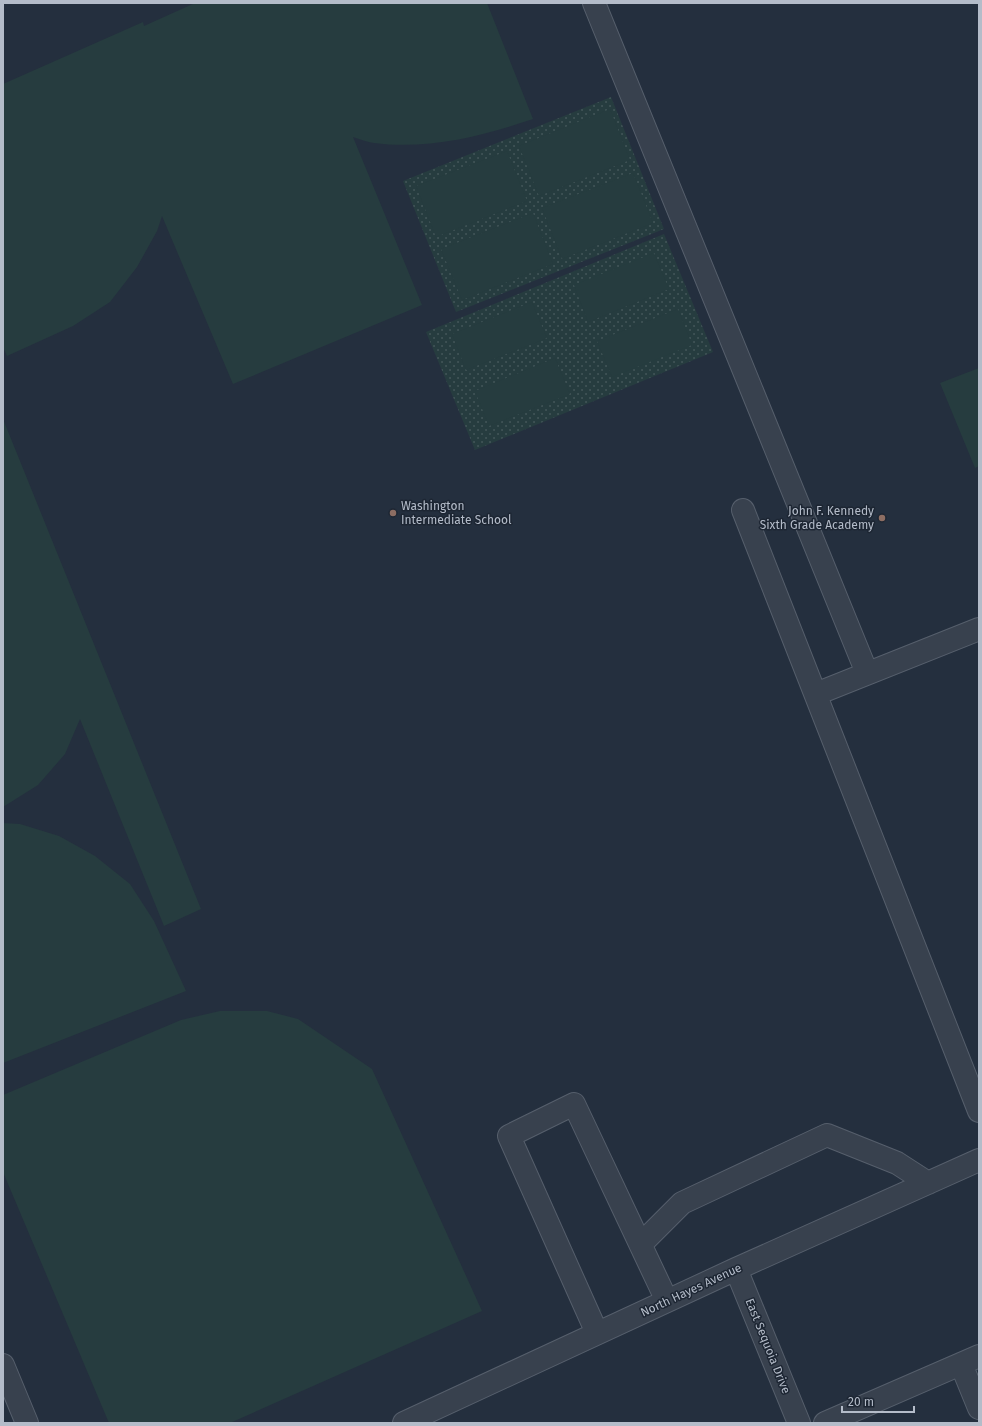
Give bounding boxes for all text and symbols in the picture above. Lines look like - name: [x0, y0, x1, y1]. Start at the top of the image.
- place label: Washington Intermediate School: [401, 499, 512, 527]
- place label: John F. Kennedy Sixth Grade Academy: [760, 504, 874, 532]
- marker: Washington Intermediate School: [388, 508, 398, 518]
- marker: John F. Kennedy Sixth Grade Academy: [877, 513, 887, 523]
- street label: North Hayes Avenue: [638, 1260, 744, 1320]
- street label: East Sequoia Drive: [743, 1296, 793, 1396]
- scale bar: [842, 1388, 914, 1414]
- text: 20 m: [848, 1395, 874, 1409]

